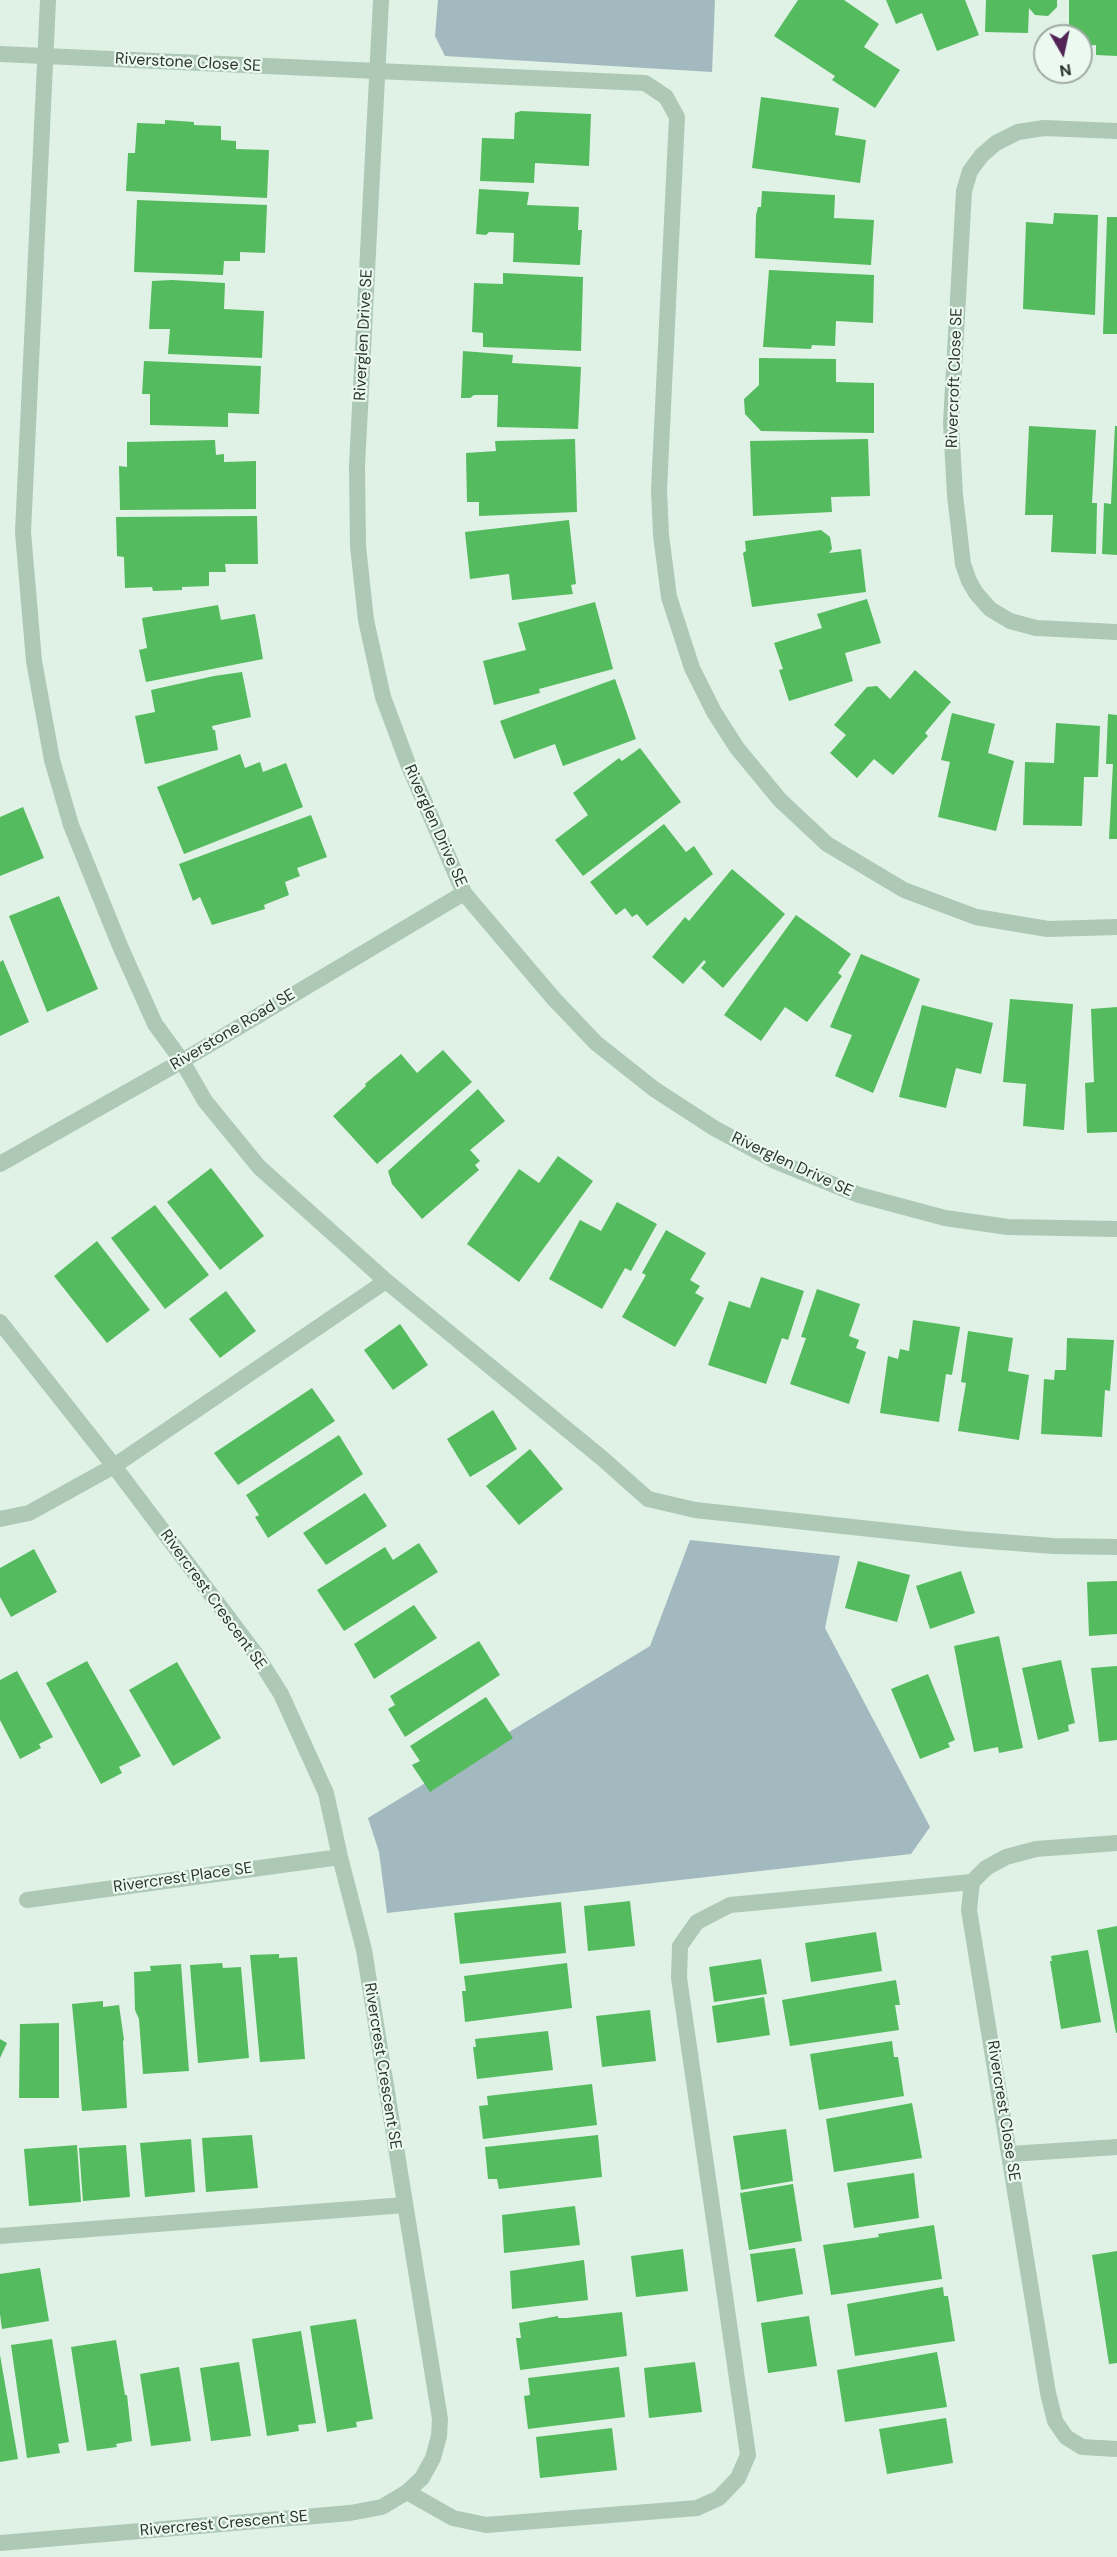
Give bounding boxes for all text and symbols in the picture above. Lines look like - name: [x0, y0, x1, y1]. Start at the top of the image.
- north arrow: [1033, 24, 1093, 84]
- street label: Riverstone Close SE: [114, 50, 262, 76]
- text: N: [1058, 59, 1073, 82]
- street label: Riverglen Drive SE: [351, 269, 377, 401]
- street label: Rivercroft Close SE: [943, 307, 967, 449]
- street label: Riverglen Drive SE: [399, 762, 471, 890]
- street label: Riverstone Road SE: [167, 985, 299, 1075]
- street label: Riverglen Drive SE: [728, 1128, 856, 1202]
- street label: Rivercrest Crescent SE: [156, 1526, 270, 1674]
- street label: Rivercrest Place SE: [112, 1859, 254, 1897]
- street label: Rivercrest Crescent SE: [359, 1981, 405, 2151]
- street label: Rivercrest Close SE: [982, 2039, 1024, 2183]
- street label: Rivercrest Crescent SE: [139, 2507, 309, 2541]

